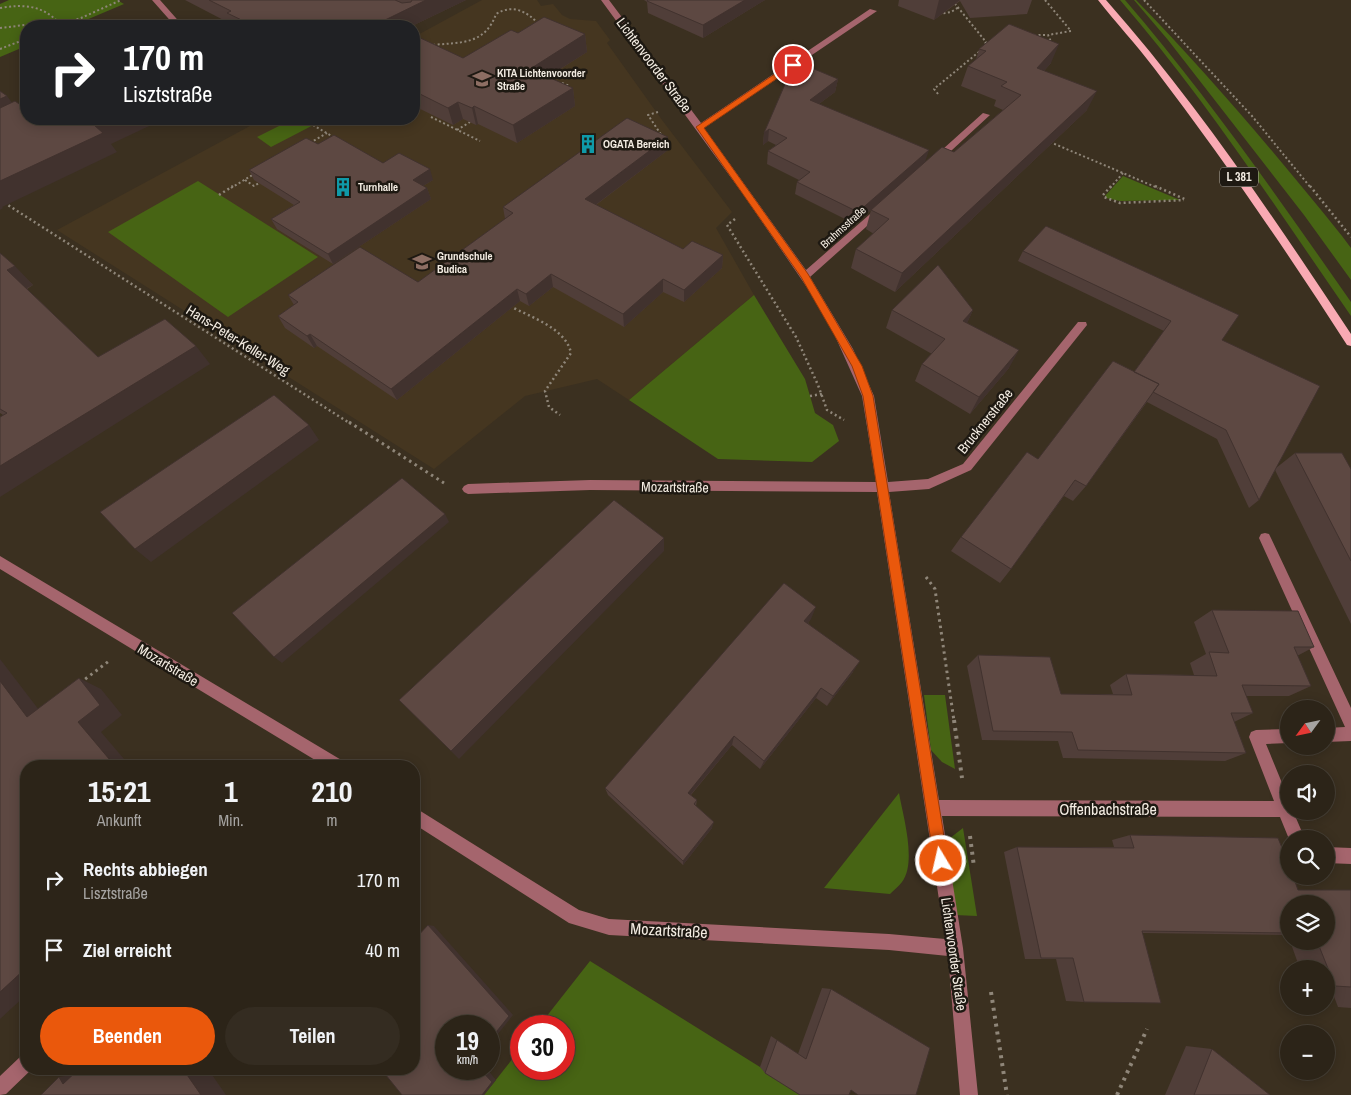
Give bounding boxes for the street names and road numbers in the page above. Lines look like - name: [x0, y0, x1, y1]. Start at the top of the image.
- street label: Lichtenvoorder Straße: [612, 14, 696, 116]
- road number: L 381: [1220, 168, 1258, 186]
- street label: Brahmsstraße: [817, 203, 869, 251]
- street label: Hans-Peter-Keller-Weg: [183, 301, 294, 379]
- street label: Brucknerstraße: [953, 385, 1017, 457]
- street label: Mozartstraße: [641, 477, 709, 497]
- street label: Mozartstraße: [134, 640, 202, 690]
- street label: Offenbachstraße: [1059, 798, 1157, 820]
- street label: Lichtenvoorder Straße: [937, 896, 971, 1012]
- street label: Mozartstraße: [630, 917, 708, 943]

